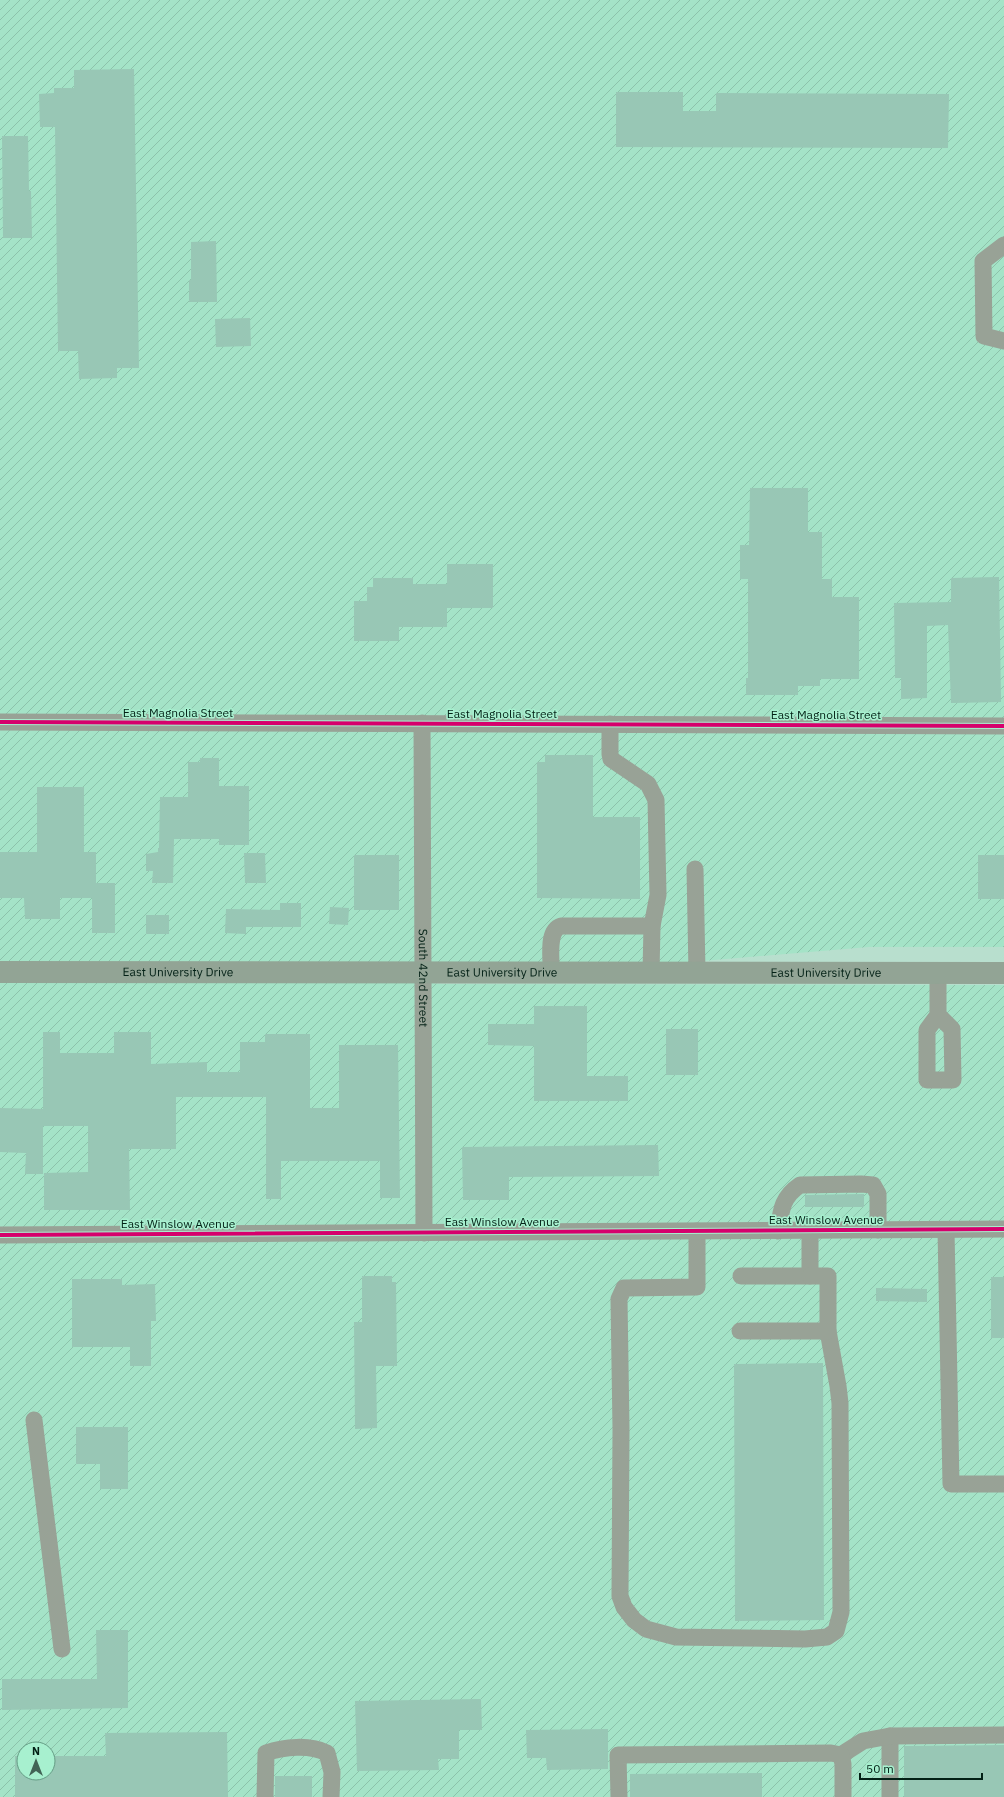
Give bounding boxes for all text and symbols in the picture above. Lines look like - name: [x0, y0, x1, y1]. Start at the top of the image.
- street label: East Magnolia Street: [123, 705, 233, 720]
- street label: East Magnolia Street: [447, 706, 557, 721]
- street label: East Magnolia Street: [771, 707, 881, 722]
- street label: South 42nd Street: [416, 929, 431, 1027]
- street label: East University Drive: [123, 964, 234, 979]
- street label: East University Drive: [447, 964, 558, 980]
- street label: East University Drive: [771, 965, 882, 980]
- street label: East Winslow Avenue: [769, 1212, 884, 1227]
- street label: East Winslow Avenue: [445, 1214, 560, 1229]
- street label: East Winslow Avenue: [121, 1216, 236, 1231]
- north arrow: [16, 1741, 56, 1781]
- text: N: [32, 1744, 40, 1758]
- scale bar: [860, 1755, 982, 1781]
- text: 50 m: [866, 1761, 894, 1776]

